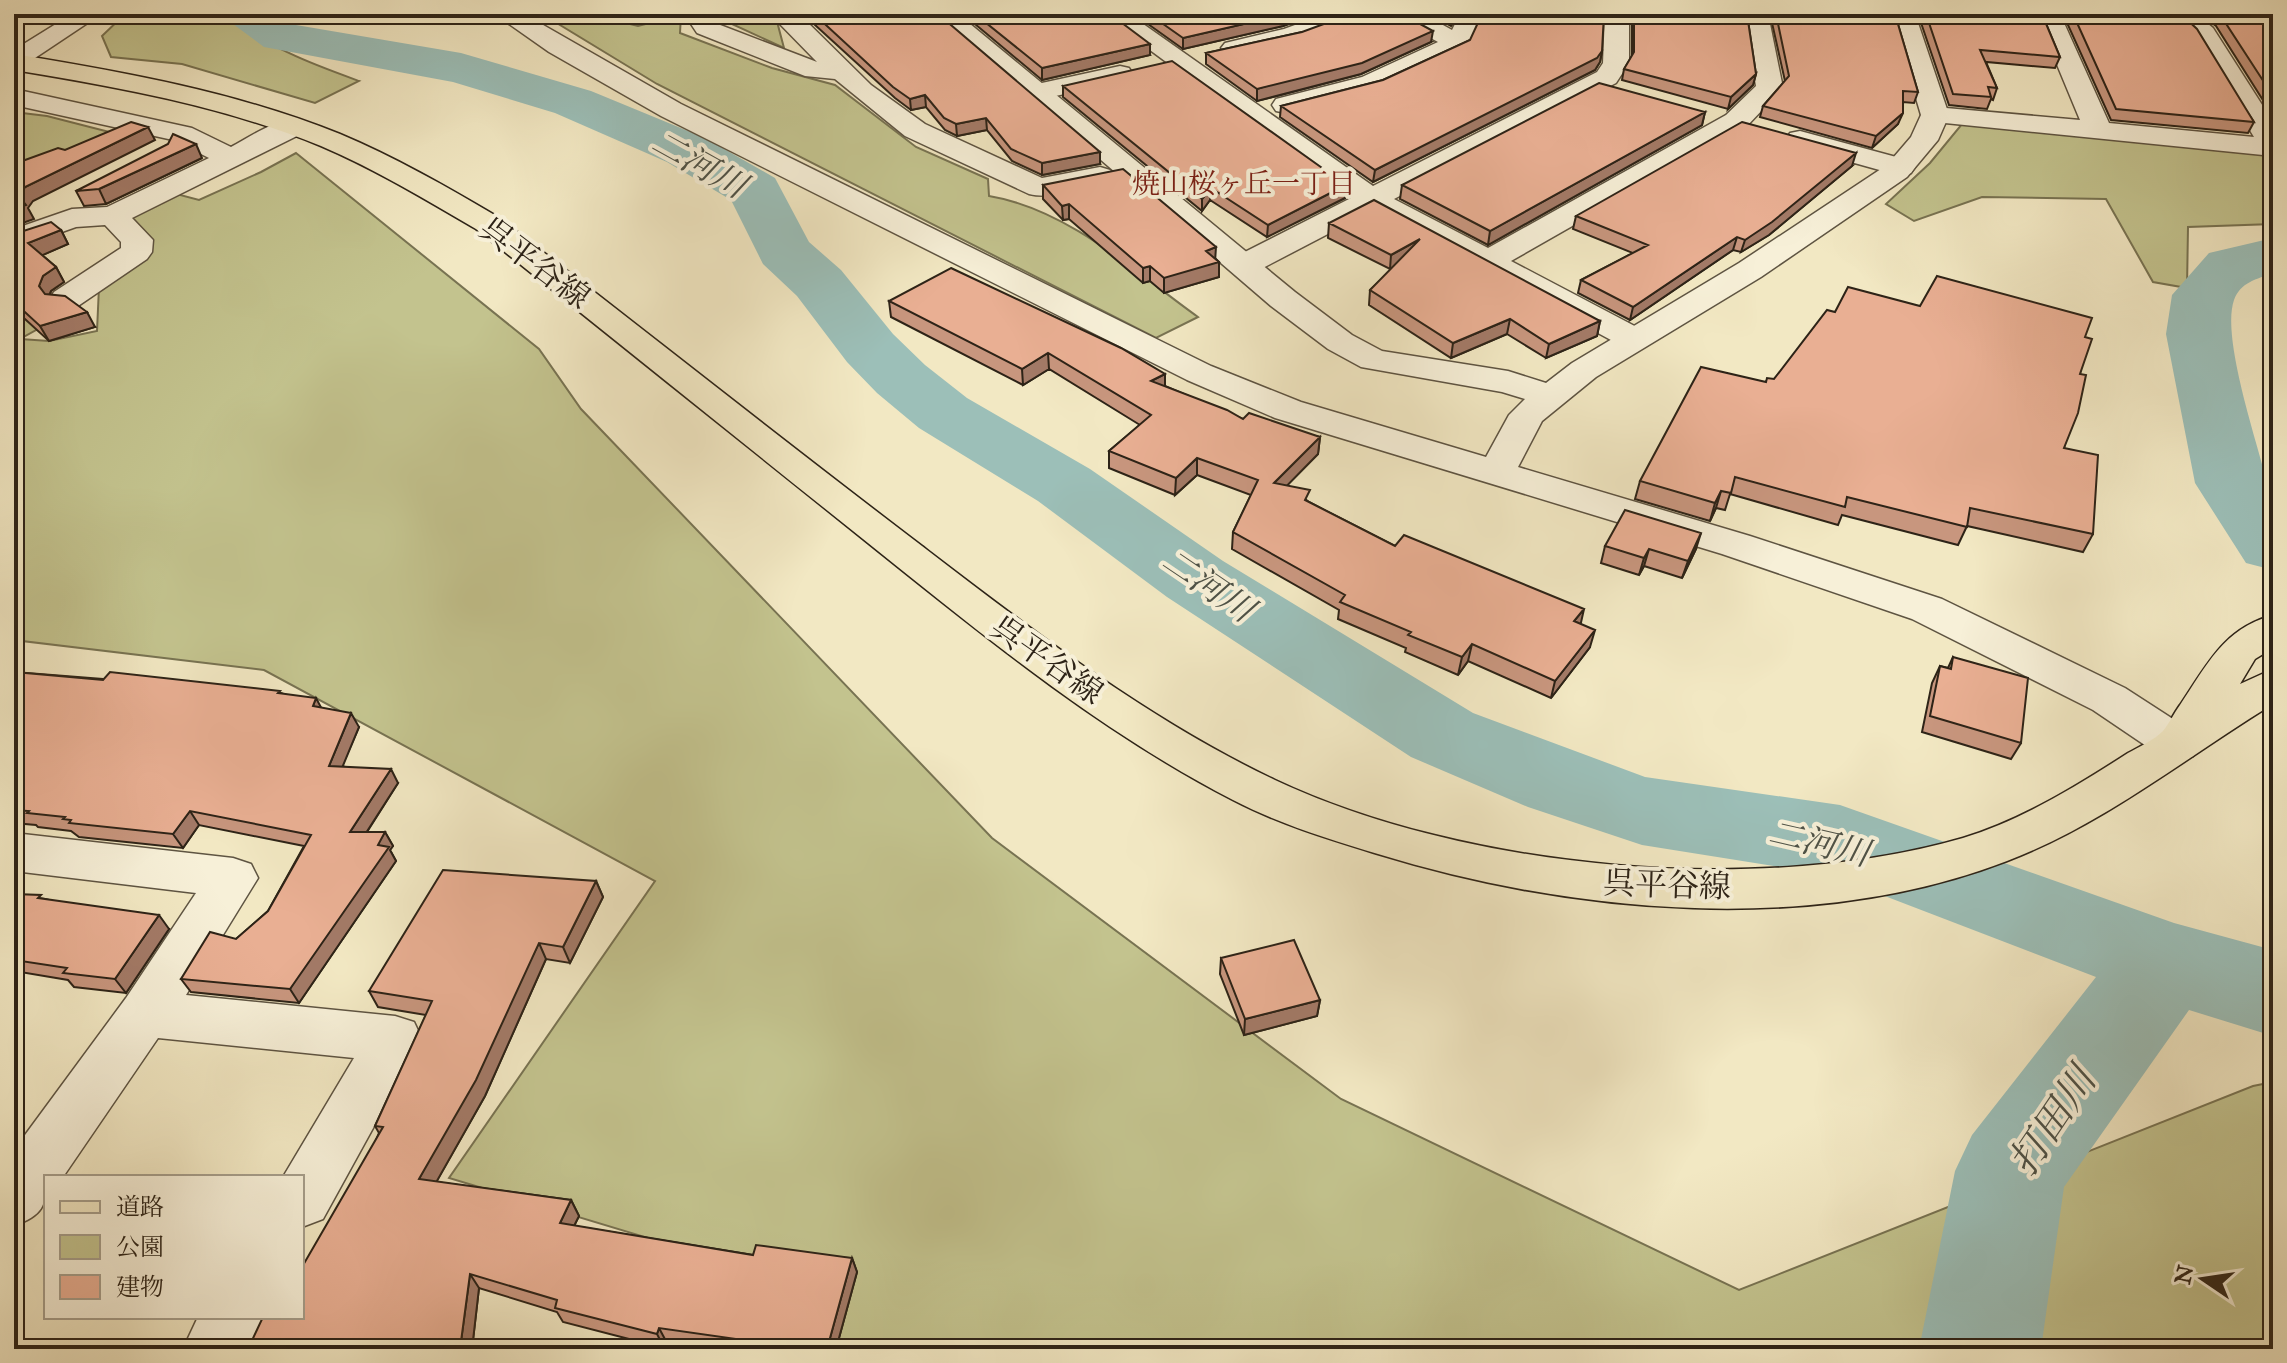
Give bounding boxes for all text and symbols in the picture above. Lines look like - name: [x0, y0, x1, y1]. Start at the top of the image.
- water label: 二河川: [644, 121, 757, 209]
- district label: 焼山桜ヶ丘一丁目: [1132, 166, 1356, 201]
- street label: 呉平谷線: [472, 209, 598, 317]
- water label: 二河川: [1154, 539, 1265, 633]
- street label: 呉平谷線: [983, 607, 1111, 713]
- water label: 二河川: [1765, 812, 1877, 875]
- street label: 呉平谷線: [1602, 863, 1732, 907]
- water label: 打田川: [1998, 1054, 2108, 1184]
- legend: [44, 1175, 304, 1319]
- text: 道路: [116, 1192, 164, 1222]
- text: 公園: [116, 1232, 164, 1262]
- north arrow: [2163, 1239, 2243, 1319]
- text: N: [2169, 1262, 2199, 1287]
- text: 建物: [116, 1272, 164, 1302]

